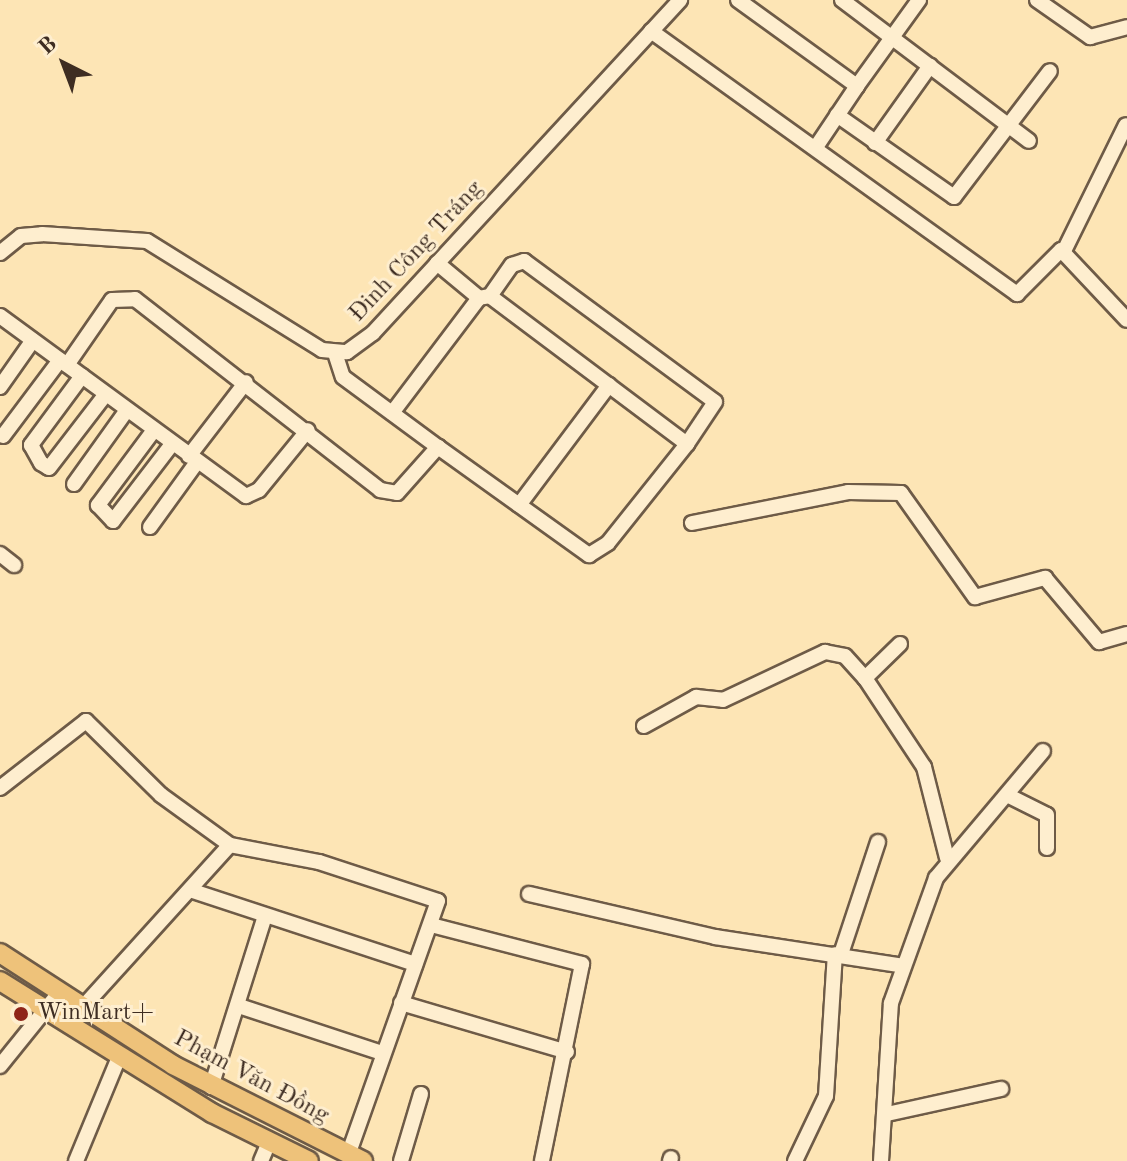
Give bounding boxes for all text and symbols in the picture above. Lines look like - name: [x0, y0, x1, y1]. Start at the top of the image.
- north arrow: [24, 24, 104, 104]
- text: B: [35, 33, 61, 60]
- street label: Đinh Công Tráng: [344, 175, 490, 329]
- place label: WinMart+: [37, 1000, 154, 1028]
- marker: WinMart+: [12, 1005, 30, 1023]
- street label: Phạm Văn Đồng: [168, 1025, 334, 1131]

